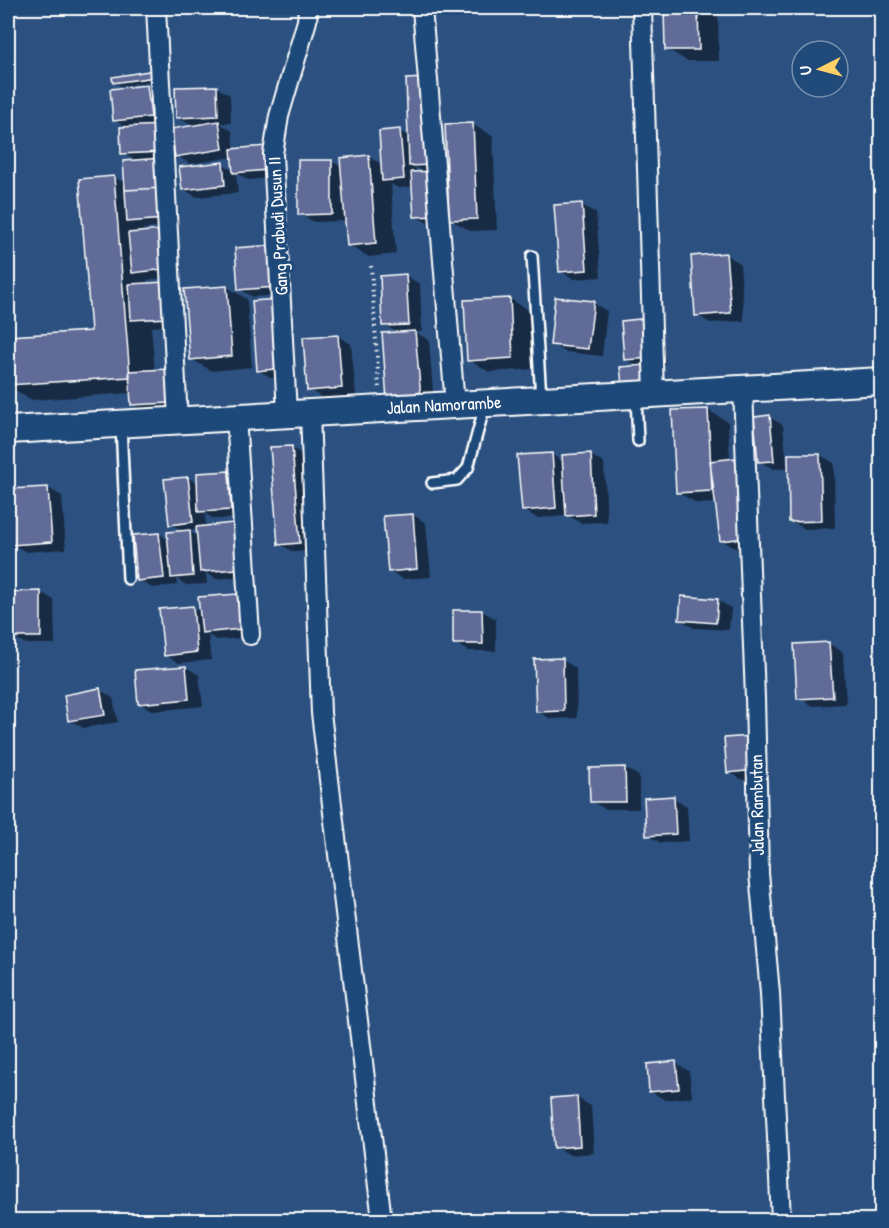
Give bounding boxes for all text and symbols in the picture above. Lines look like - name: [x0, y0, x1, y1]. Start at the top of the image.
- north arrow: [790, 39, 850, 99]
- text: U: [794, 65, 816, 76]
- street label: Gang Prabudi Dusun II: [261, 156, 294, 296]
- street label: Jalan Namorambe: [386, 389, 502, 420]
- street label: Jalan Rambutan: [743, 754, 770, 856]

